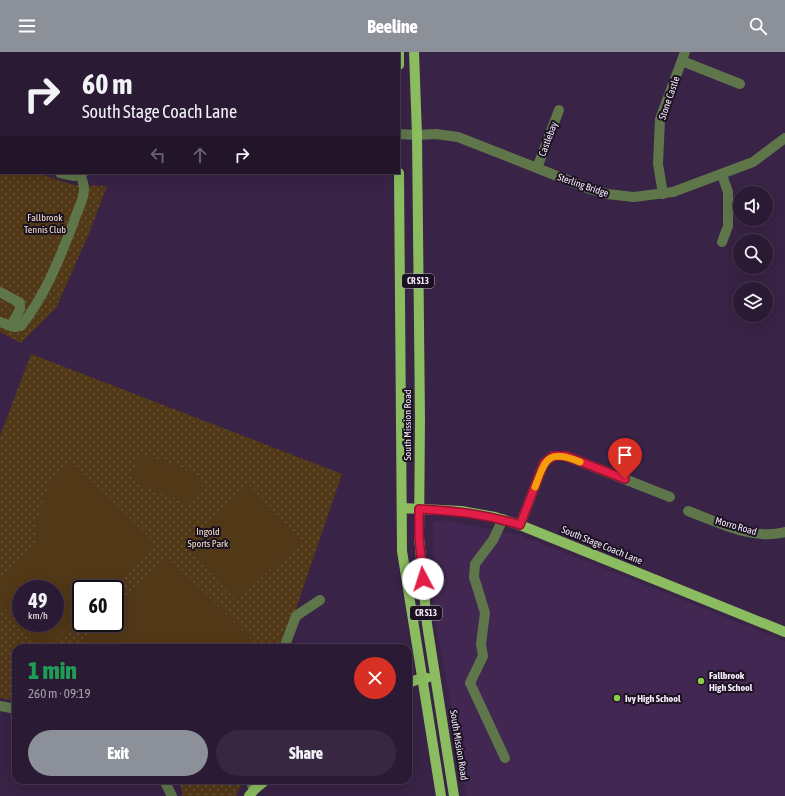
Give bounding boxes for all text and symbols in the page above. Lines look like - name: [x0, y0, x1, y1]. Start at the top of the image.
- icon: menu: [16, 15, 38, 37]
- icon: search: [747, 15, 769, 37]
- text: Beeline: [367, 16, 418, 37]
- icon: right: [16, 68, 68, 120]
- text: 60 m: [82, 68, 132, 100]
- street label: Stone Castle: [656, 74, 682, 121]
- text: South Stage Coach Lane: [82, 101, 237, 122]
- street label: Castlebay: [536, 120, 560, 158]
- icon: left: [147, 144, 169, 166]
- icon: ahead: [189, 144, 211, 166]
- icon: right: [231, 144, 253, 166]
- street label: Sterling Bridge: [556, 171, 610, 199]
- map controls: [733, 186, 773, 322]
- button: sound: [733, 186, 773, 226]
- park label: Fallbrook Tennis Club: [24, 212, 66, 235]
- button: search: [733, 234, 773, 274]
- road number: CR S13: [402, 274, 434, 288]
- button: layers: [733, 282, 773, 322]
- street label: South Mission Road: [402, 389, 413, 461]
- pin: [608, 438, 642, 479]
- icon: arrive: [614, 444, 636, 466]
- street label: Morro Road: [714, 515, 758, 537]
- street label: South Stage Coach Lane: [560, 524, 644, 566]
- park label: Ingold Sports Park: [188, 526, 229, 549]
- position arrow: [402, 558, 444, 600]
- speed limit sign: 60: [72, 580, 124, 632]
- text: 49: [29, 589, 47, 612]
- road number: CR S13: [410, 606, 442, 620]
- text: km/h: [28, 610, 48, 621]
- text: 1 min: [28, 657, 77, 684]
- button: close: [354, 657, 396, 699]
- place label: Fallbrook High School: [709, 670, 753, 693]
- marker: Fallbrook High School: [696, 676, 706, 686]
- text: 260 m · 09:19: [28, 686, 91, 701]
- marker: Ivy High School: [612, 693, 622, 703]
- place label: Ivy High School: [625, 693, 681, 704]
- street label: South Mission Road: [448, 709, 470, 781]
- button: Exit: [28, 730, 208, 776]
- button: Share: [216, 730, 396, 776]

